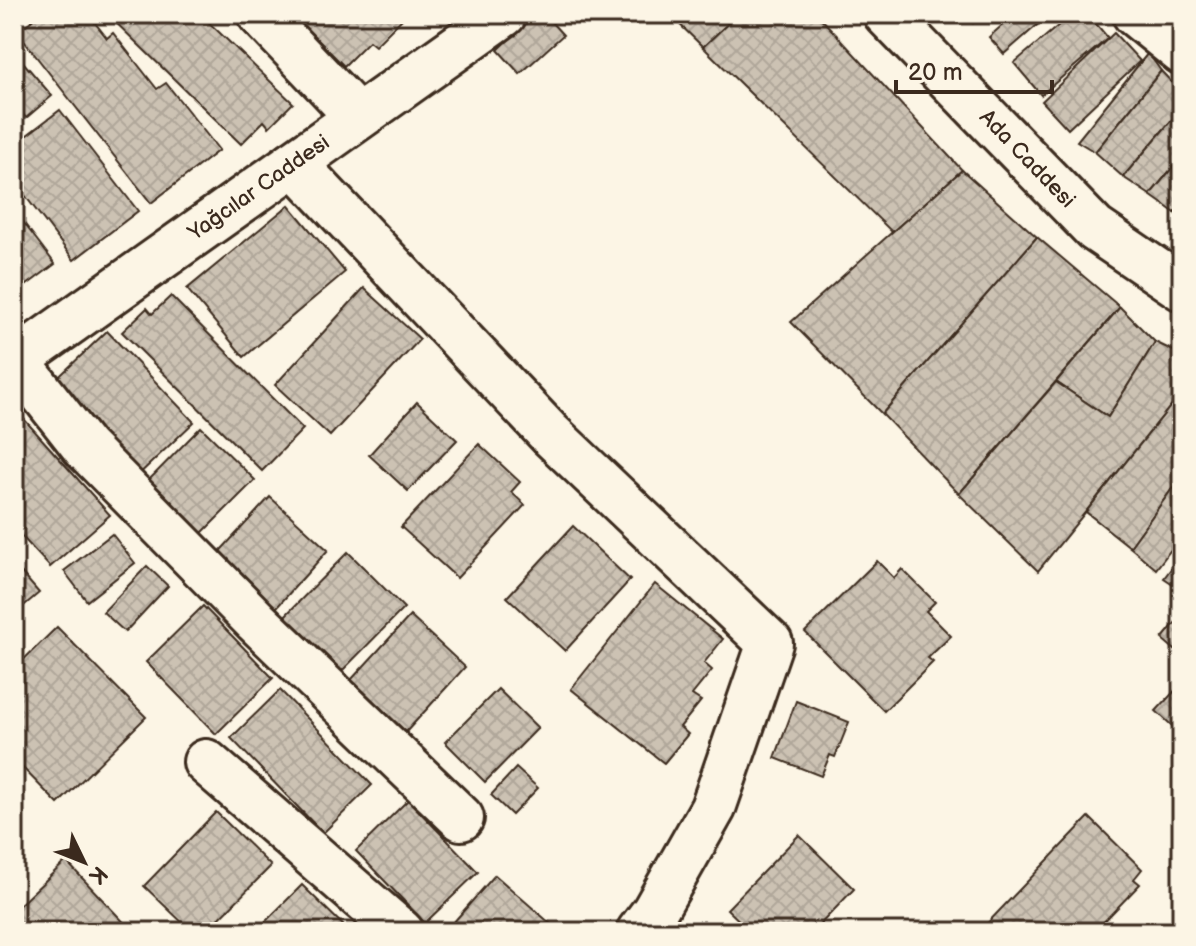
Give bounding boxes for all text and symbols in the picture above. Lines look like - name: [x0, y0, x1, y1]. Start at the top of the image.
- scale bar: [896, 44, 1052, 94]
- text: 20 m: [908, 58, 963, 87]
- street label: Ada Caddesi: [973, 104, 1081, 214]
- street label: Yağcılar Caddesi: [182, 129, 335, 247]
- north arrow: [44, 822, 124, 902]
- text: K: [83, 860, 113, 889]

